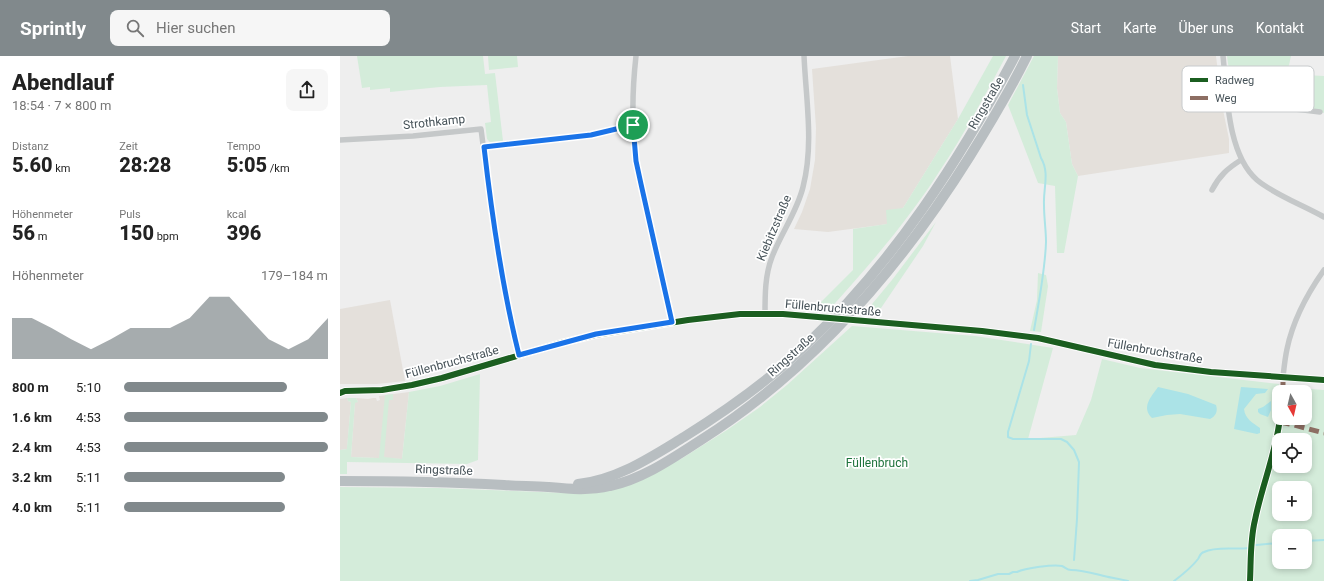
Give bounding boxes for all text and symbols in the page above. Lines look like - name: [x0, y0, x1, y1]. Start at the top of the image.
- search box: [110, 10, 390, 46]
- text: Sprintly: [20, 17, 86, 40]
- icon: search: [124, 17, 146, 39]
- text: Hier suchen: [156, 19, 236, 37]
- text: Start: [1071, 20, 1101, 36]
- text: Karte: [1123, 20, 1157, 36]
- text: Über uns: [1179, 20, 1234, 36]
- text: Kontakt: [1256, 20, 1304, 36]
- legend: [1182, 66, 1314, 112]
- button: share: [286, 69, 328, 111]
- text: Abendlauf: [12, 70, 114, 95]
- text: Radweg: [1215, 74, 1254, 87]
- street label: Ringstraße: [966, 75, 1006, 131]
- text: Weg: [1215, 92, 1237, 105]
- text: 18:54 · 7 × 800 m: [12, 98, 111, 113]
- pin: [616, 108, 650, 142]
- street label: Strothkamp: [402, 112, 466, 132]
- icon: arrive: [622, 114, 644, 136]
- text: Distanz: [12, 140, 49, 153]
- text: Zeit: [119, 140, 138, 153]
- text: Tempo: [227, 140, 261, 153]
- text: 5.60: [12, 153, 53, 177]
- text: 28:28: [119, 153, 171, 177]
- text: 5:05: [227, 153, 267, 177]
- text: km: [53, 162, 70, 175]
- text: /km: [267, 162, 290, 175]
- street label: Kiebitzstraße: [754, 193, 794, 263]
- text: Höhenmeter: [12, 208, 73, 221]
- text: Puls: [119, 208, 141, 221]
- text: kcal: [227, 208, 247, 221]
- text: 56: [12, 221, 35, 245]
- text: 150: [119, 221, 154, 245]
- text: 396: [227, 221, 261, 245]
- text: m: [35, 230, 47, 243]
- text: bpm: [154, 230, 179, 243]
- text: Höhenmeter: [12, 268, 84, 283]
- text: 179–184 m: [261, 268, 328, 283]
- street label: Füllenbruchstraße: [784, 297, 882, 319]
- street label: Ringstraße: [765, 331, 817, 379]
- street label: Füllenbruchstraße: [1106, 336, 1204, 366]
- street label: Füllenbruchstraße: [404, 343, 500, 381]
- text: 800 m: [12, 380, 49, 395]
- text: 5:10: [76, 380, 101, 395]
- north arrow: [1272, 385, 1312, 425]
- map controls: [1272, 385, 1312, 569]
- text: 1.6 km: [12, 410, 52, 425]
- text: 4:53: [76, 410, 101, 425]
- button: locate: [1272, 433, 1312, 473]
- text: 2.4 km: [12, 440, 52, 455]
- text: 4:53: [76, 440, 101, 455]
- park label: Füllenbruch: [846, 456, 908, 470]
- street label: Ringstraße: [415, 462, 473, 478]
- text: 3.2 km: [12, 470, 52, 485]
- text: 5:11: [76, 470, 101, 485]
- button: +: [1272, 481, 1312, 521]
- text: 4.0 km: [12, 500, 52, 515]
- text: 5:11: [76, 500, 101, 515]
- button: −: [1272, 529, 1312, 569]

